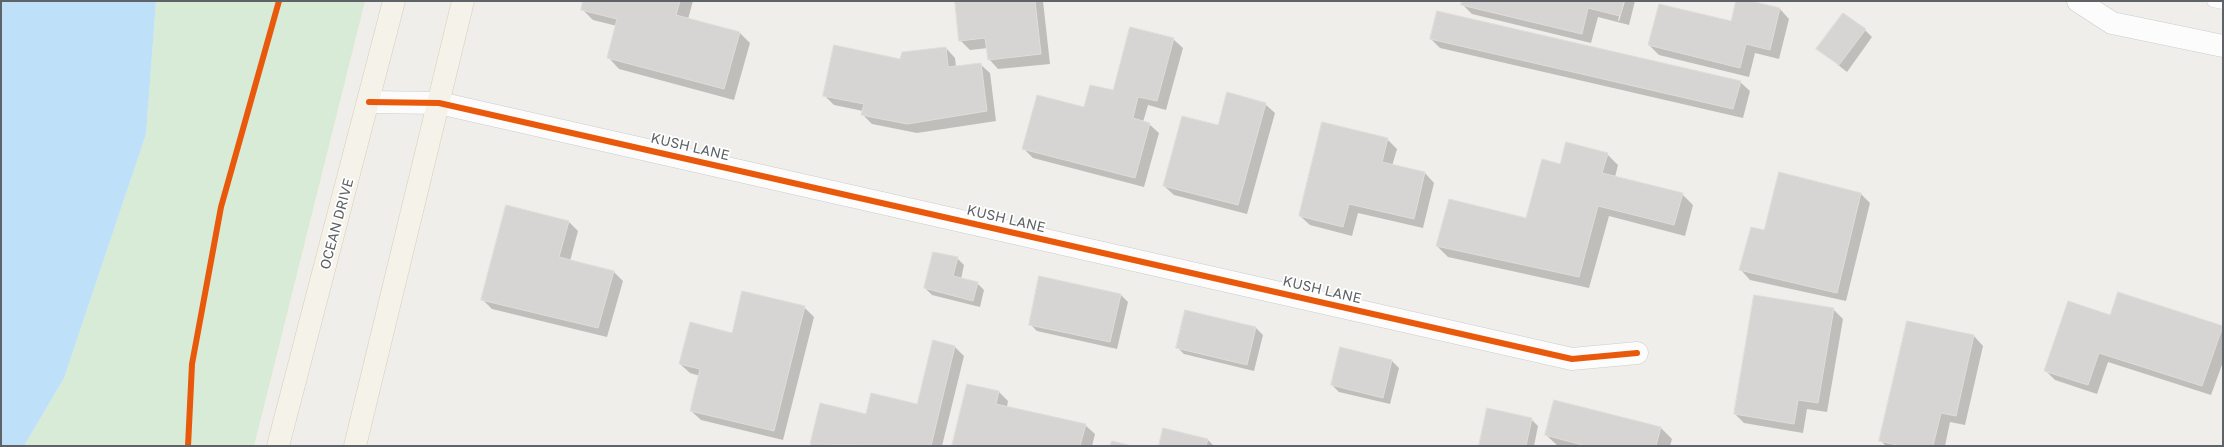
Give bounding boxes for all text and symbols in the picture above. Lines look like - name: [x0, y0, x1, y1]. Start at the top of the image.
- street label: KUSH LANE: [649, 130, 731, 164]
- street label: OCEAN DRIVE: [317, 177, 357, 271]
- street label: KUSH LANE: [965, 202, 1047, 236]
- street label: KUSH LANE: [1281, 273, 1363, 307]

